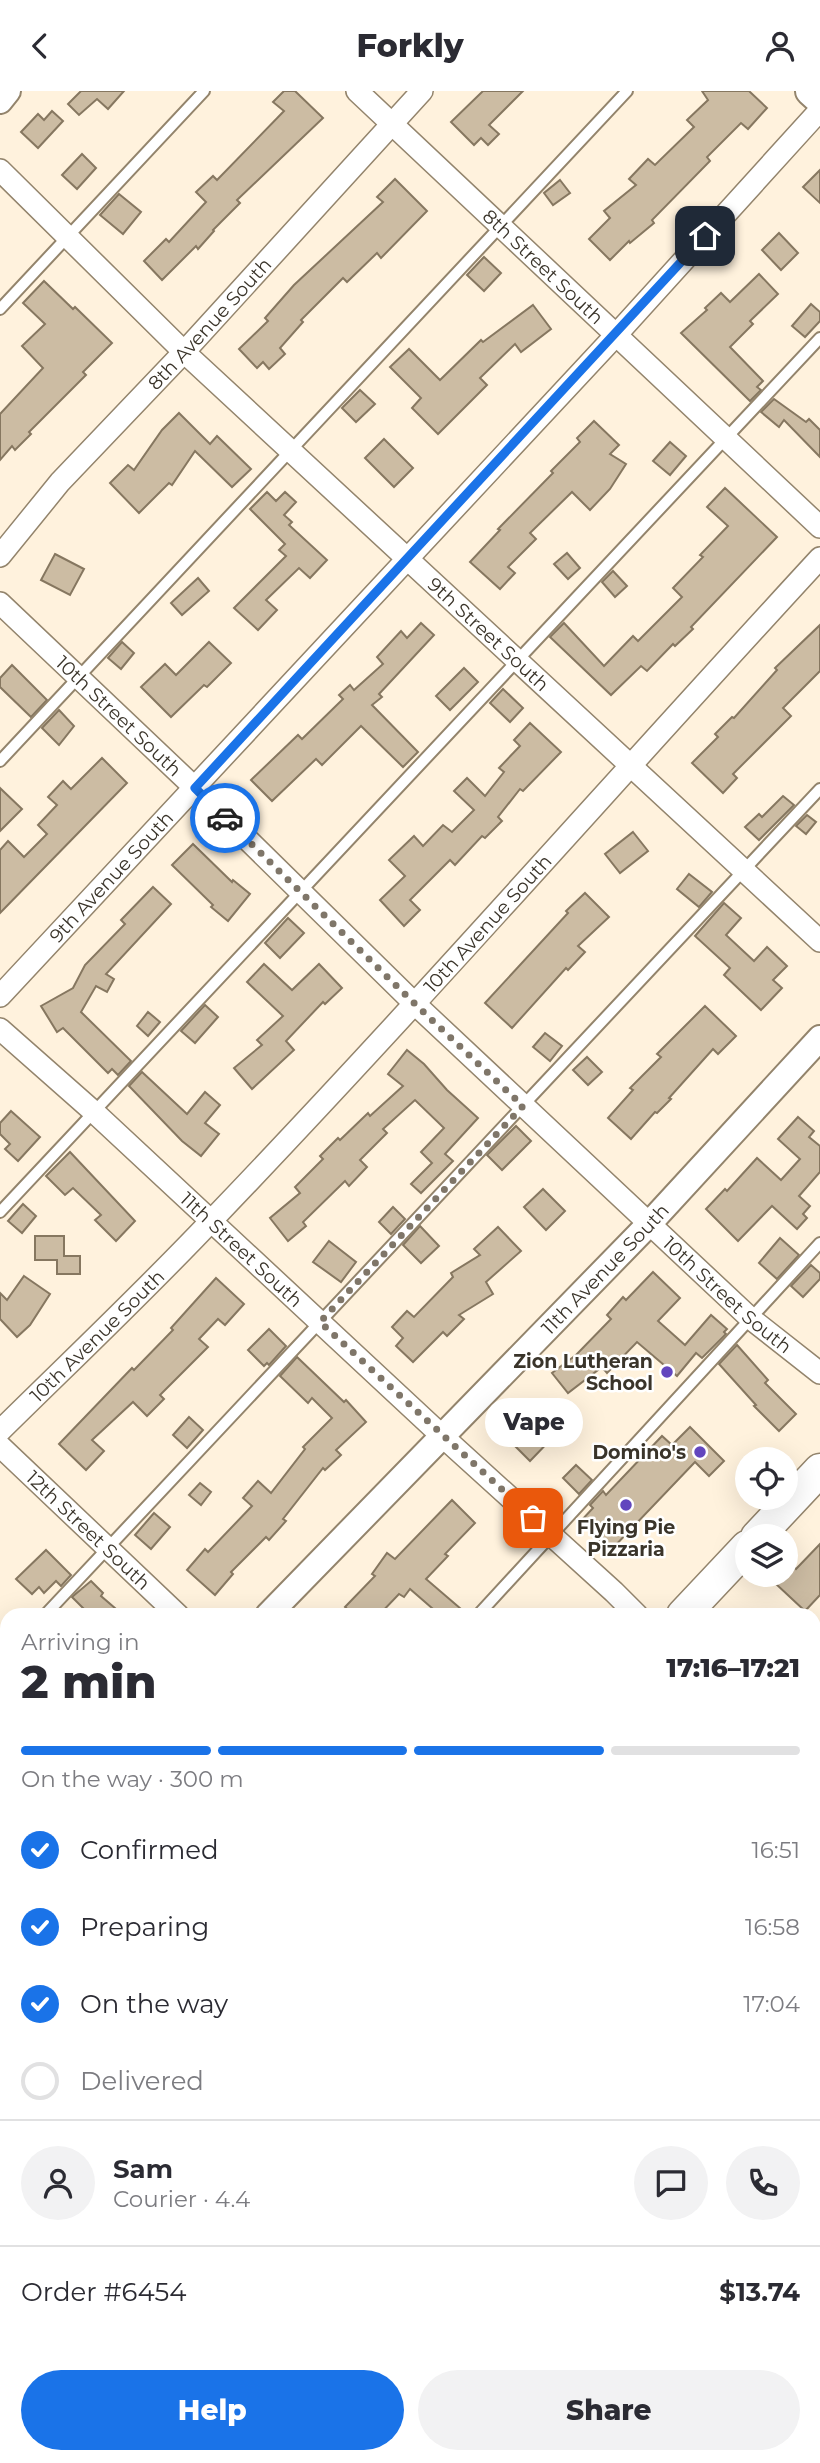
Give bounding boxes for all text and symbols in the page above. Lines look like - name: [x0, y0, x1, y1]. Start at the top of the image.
- text: Forkly: [356, 26, 464, 65]
- icon: back: [21, 27, 59, 65]
- icon: person: [761, 27, 799, 65]
- street label: 8th Street South: [478, 204, 608, 329]
- pin: [675, 206, 735, 266]
- icon: home: [686, 217, 724, 255]
- street label: 8th Avenue South: [143, 253, 276, 394]
- street label: 9th Street South: [423, 572, 554, 696]
- street label: 10th Street South: [51, 651, 187, 781]
- courier: [190, 783, 260, 853]
- icon: car: [206, 799, 244, 837]
- street label: 9th Avenue South: [44, 806, 178, 947]
- street label: 10th Avenue South: [419, 849, 556, 997]
- street label: 11th Street South: [176, 1187, 307, 1312]
- street label: 11th Avenue South: [536, 1199, 673, 1339]
- street label: 10th Street South: [659, 1231, 796, 1358]
- street label: 10th Avenue South: [25, 1265, 169, 1407]
- place label: Zion Lutheran School: [513, 1350, 653, 1395]
- marker: Zion Lutheran School: [659, 1364, 675, 1380]
- callout: Vape: [484, 1399, 582, 1448]
- text: Vape: [503, 1408, 565, 1436]
- place label: Domino's: [592, 1441, 686, 1464]
- marker: Domino's: [692, 1444, 708, 1460]
- map controls: [735, 1447, 798, 1587]
- button: locate: [735, 1447, 798, 1510]
- street label: 12th Street South: [22, 1466, 155, 1594]
- pin: [503, 1488, 563, 1548]
- marker: Flying Pie Pizzaria: [618, 1497, 634, 1513]
- icon: bag: [514, 1499, 552, 1537]
- place label: Flying Pie Pizzaria: [577, 1516, 675, 1561]
- button: layers: [735, 1524, 798, 1587]
- text: Arriving in: [21, 1628, 140, 1656]
- text: 17:16–17:21: [666, 1652, 800, 1684]
- text: 2 min: [21, 1653, 156, 1710]
- text: On the way · 300 m: [21, 1765, 244, 1793]
- icon: check: [21, 1831, 59, 1869]
- text: Confirmed: [80, 1834, 219, 1866]
- text: 16:51: [751, 1836, 800, 1864]
- icon: check: [21, 1908, 59, 1946]
- text: Preparing: [80, 1911, 209, 1943]
- text: 16:58: [745, 1913, 800, 1941]
- icon: check: [21, 1985, 59, 2023]
- text: On the way: [80, 1988, 228, 2020]
- text: 17:04: [743, 1990, 800, 2018]
- text: Delivered: [80, 2065, 204, 2097]
- button: person: [21, 2146, 95, 2220]
- button: chat: [634, 2146, 708, 2220]
- button: phone: [726, 2146, 800, 2220]
- text: Sam: [113, 2153, 173, 2185]
- text: Courier · 4.4: [113, 2185, 250, 2213]
- text: Order #6454: [21, 2276, 186, 2308]
- text: $13.74: [719, 2276, 800, 2308]
- button: Help: [21, 2370, 404, 2450]
- button: Share: [418, 2370, 800, 2450]

